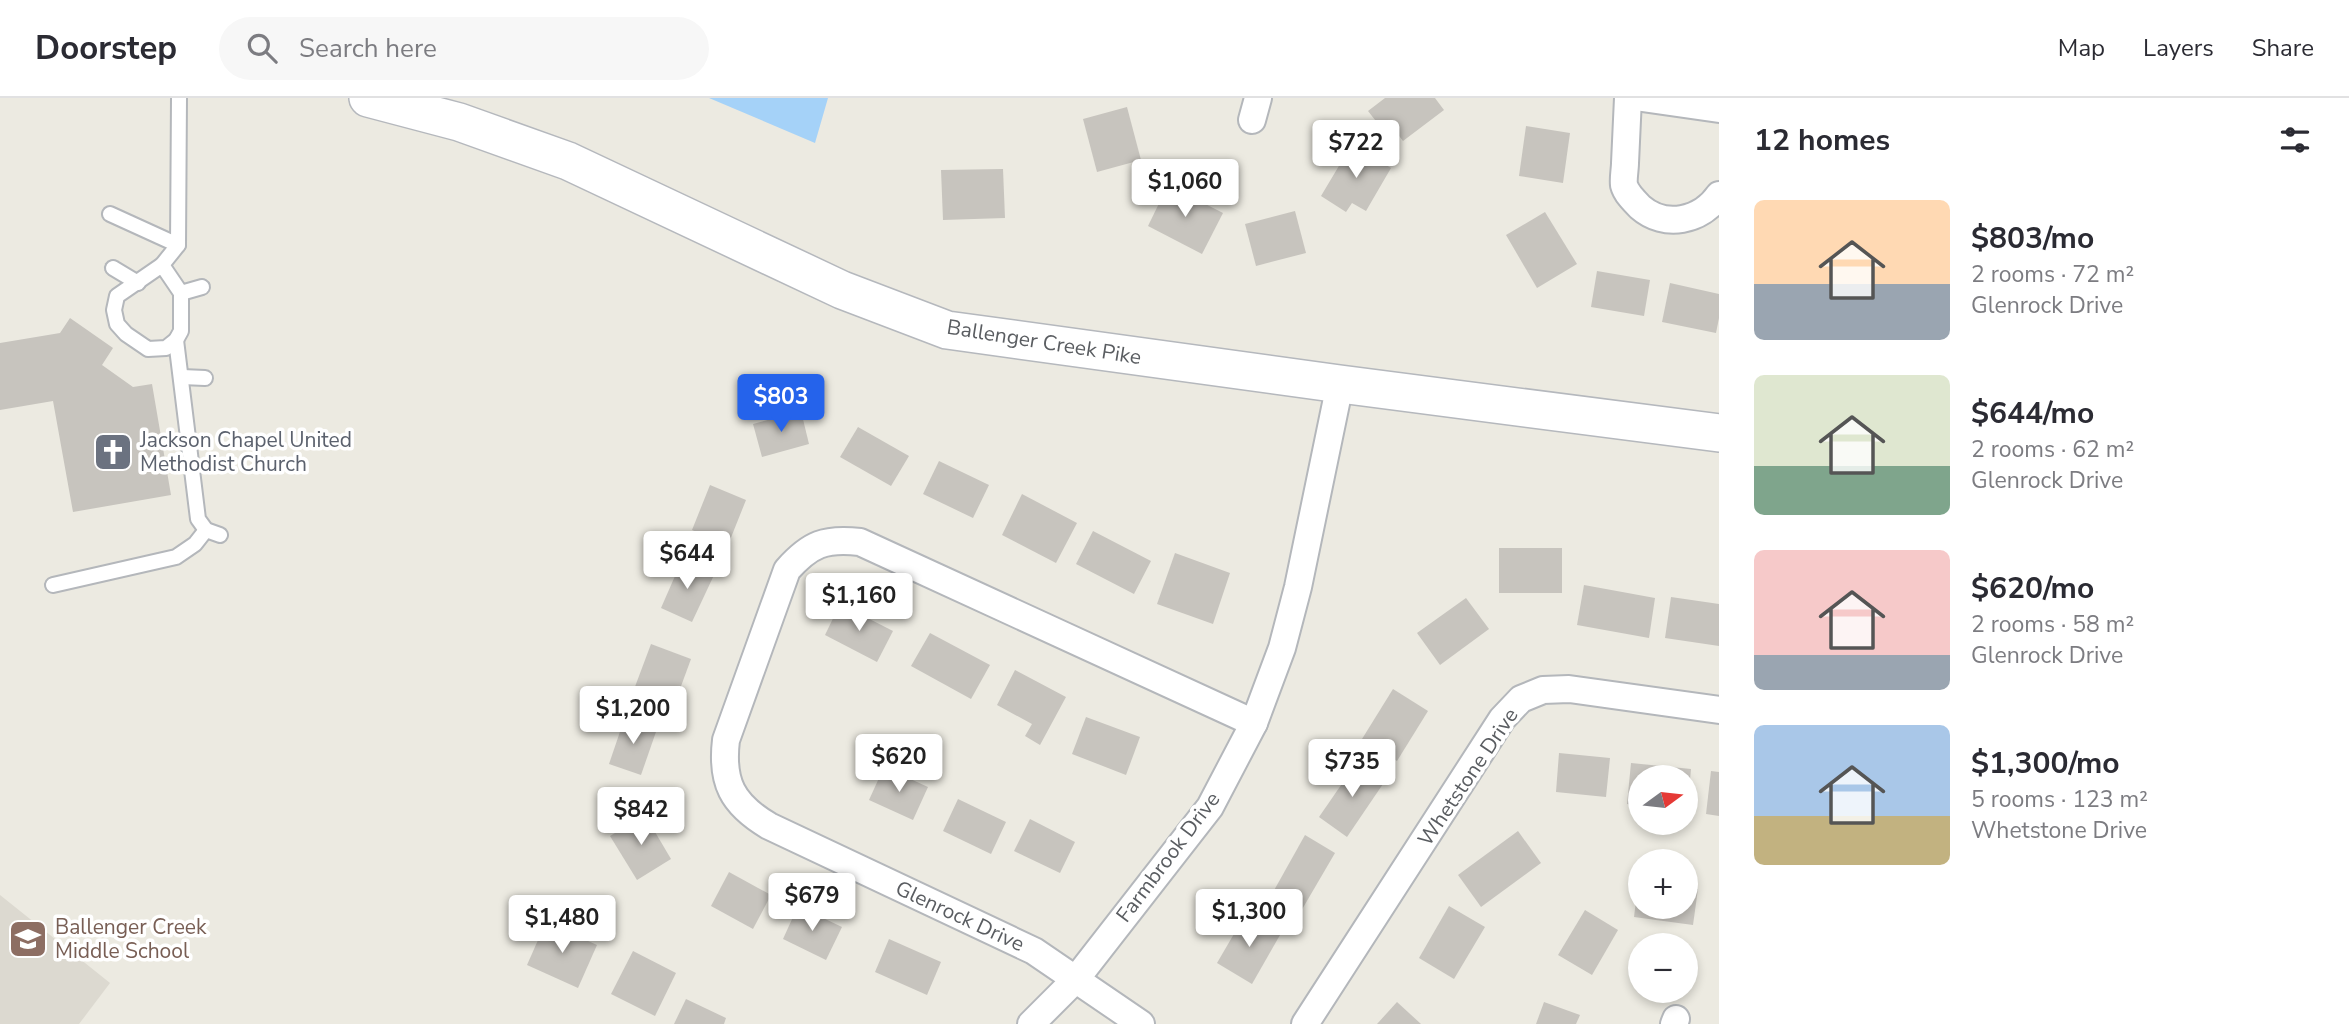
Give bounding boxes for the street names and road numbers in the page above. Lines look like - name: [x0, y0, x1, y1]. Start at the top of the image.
- street label: Ballenger Creek Pike: [945, 313, 1143, 371]
- street label: Whetstone Drive: [1411, 703, 1525, 851]
- street label: Farmbrook Drive: [1110, 786, 1226, 928]
- street label: Glenrock Drive: [891, 874, 1029, 958]

